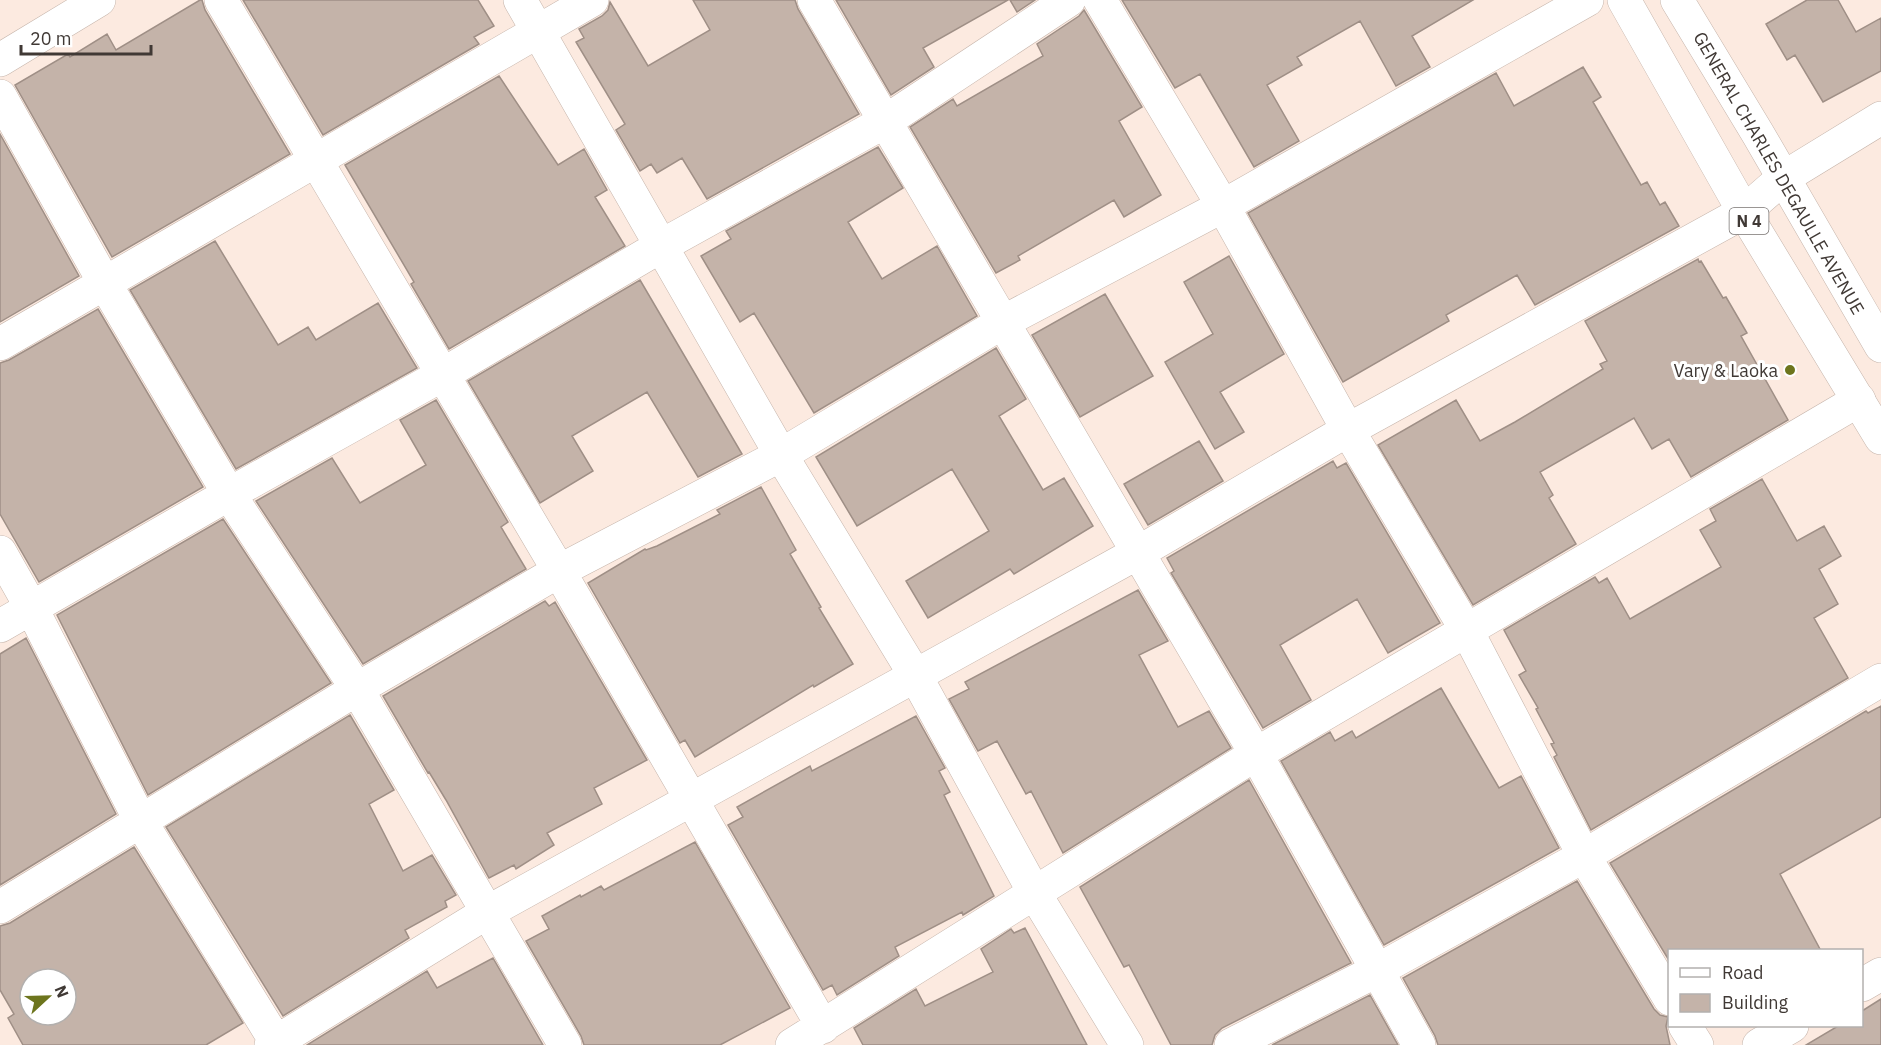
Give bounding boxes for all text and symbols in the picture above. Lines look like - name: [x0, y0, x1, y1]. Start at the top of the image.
- scale bar: [21, 18, 152, 56]
- text: 20 m: [30, 27, 72, 50]
- street label: GENERAL CHARLES DEGAULLE AVENUE: [1688, 27, 1870, 319]
- road number: N 4: [1730, 208, 1768, 234]
- place label: Vary & Laoka: [1674, 359, 1778, 382]
- marker: Vary & Laoka: [1783, 363, 1797, 377]
- legend: [1668, 949, 1863, 1027]
- text: Road: [1722, 961, 1763, 984]
- north arrow: [18, 967, 78, 1027]
- text: N: [50, 982, 73, 1001]
- text: Building: [1722, 991, 1789, 1014]

